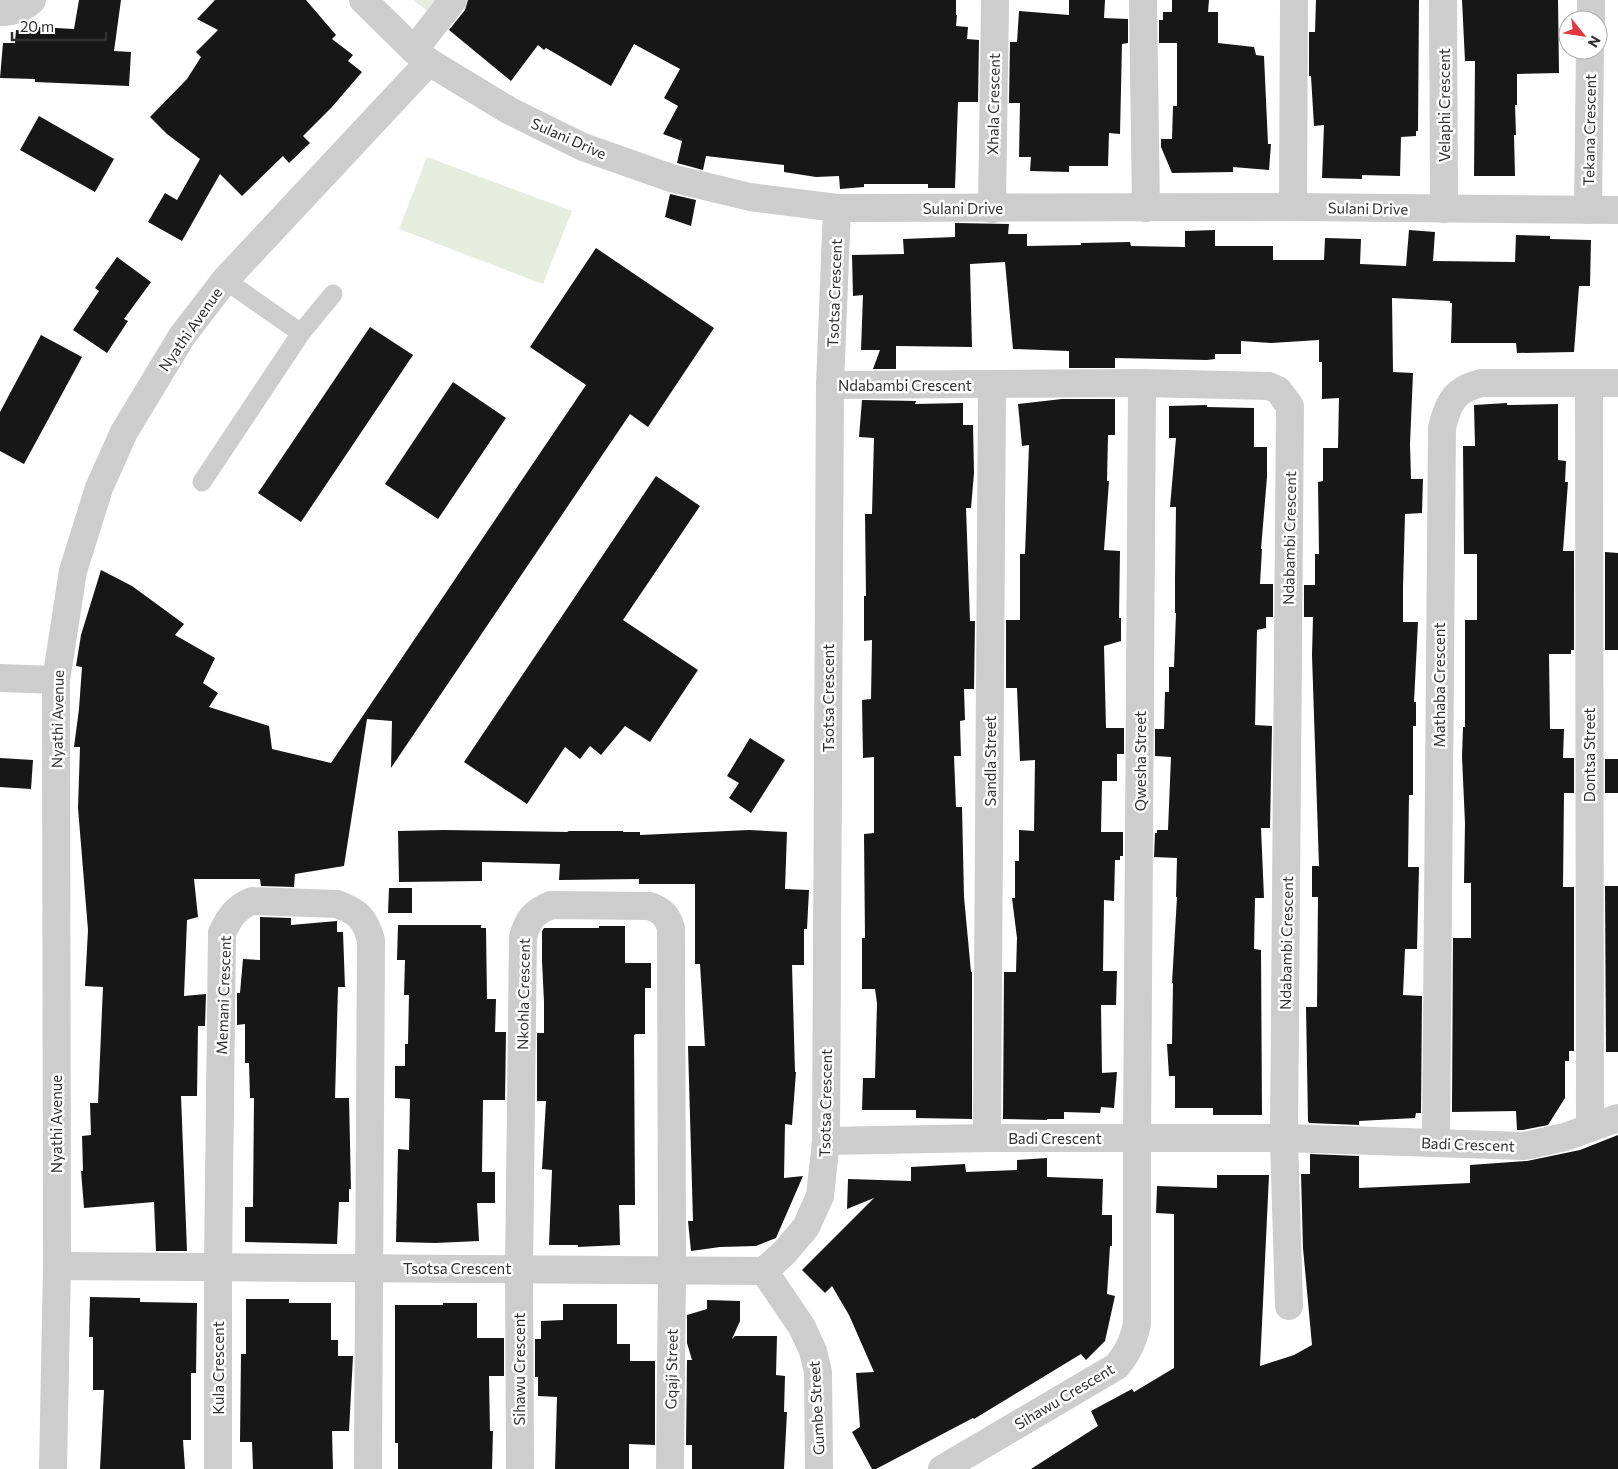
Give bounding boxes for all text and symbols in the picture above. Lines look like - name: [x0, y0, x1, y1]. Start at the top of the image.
- scale bar: [12, 10, 106, 42]
- north arrow: [1558, 10, 1608, 60]
- text: 20 m: [20, 17, 54, 35]
- text: N: [1585, 33, 1605, 51]
- street label: Velaphi Crescent: [1435, 48, 1453, 162]
- street label: Xhala Crescent: [983, 53, 1003, 155]
- street label: Tekana Crescent: [1579, 74, 1599, 186]
- street label: Sulani Drive: [529, 113, 609, 163]
- street label: Sulani Drive: [1328, 198, 1408, 218]
- street label: Sulani Drive: [923, 199, 1003, 217]
- street label: Tsotsa Crescent: [823, 238, 845, 348]
- street label: Nyathi Avenue: [154, 284, 226, 374]
- street label: Ndabambi Crescent: [838, 376, 972, 394]
- street label: Ndabambi Crescent: [1279, 471, 1299, 605]
- street label: Mathaba Crescent: [1430, 622, 1448, 748]
- street label: Tsotsa Crescent: [819, 644, 837, 752]
- street label: Nyathi Avenue: [47, 670, 67, 768]
- street label: Dontsa Street: [1580, 708, 1598, 802]
- street label: Qwesha Street: [1131, 711, 1149, 811]
- street label: Sandla Street: [981, 716, 999, 806]
- street label: Ndabambi Crescent: [1276, 876, 1296, 1010]
- street label: Memani Crescent: [212, 935, 234, 1055]
- street label: Nkohla Crescent: [513, 938, 533, 1050]
- street label: Tsotsa Crescent: [815, 1048, 835, 1158]
- street label: Nyathi Avenue: [47, 1075, 65, 1173]
- street label: Badi Crescent: [1008, 1129, 1102, 1147]
- street label: Badi Crescent: [1421, 1133, 1515, 1155]
- street label: Tsotsa Crescent: [403, 1259, 511, 1277]
- street label: Sihawu Crescent: [510, 1313, 528, 1426]
- street label: Kula Crescent: [209, 1321, 227, 1415]
- street label: Gqaji Street: [661, 1329, 681, 1409]
- street label: Sihawu Crescent: [1011, 1359, 1117, 1433]
- street label: Gumbe Street: [805, 1360, 827, 1456]

